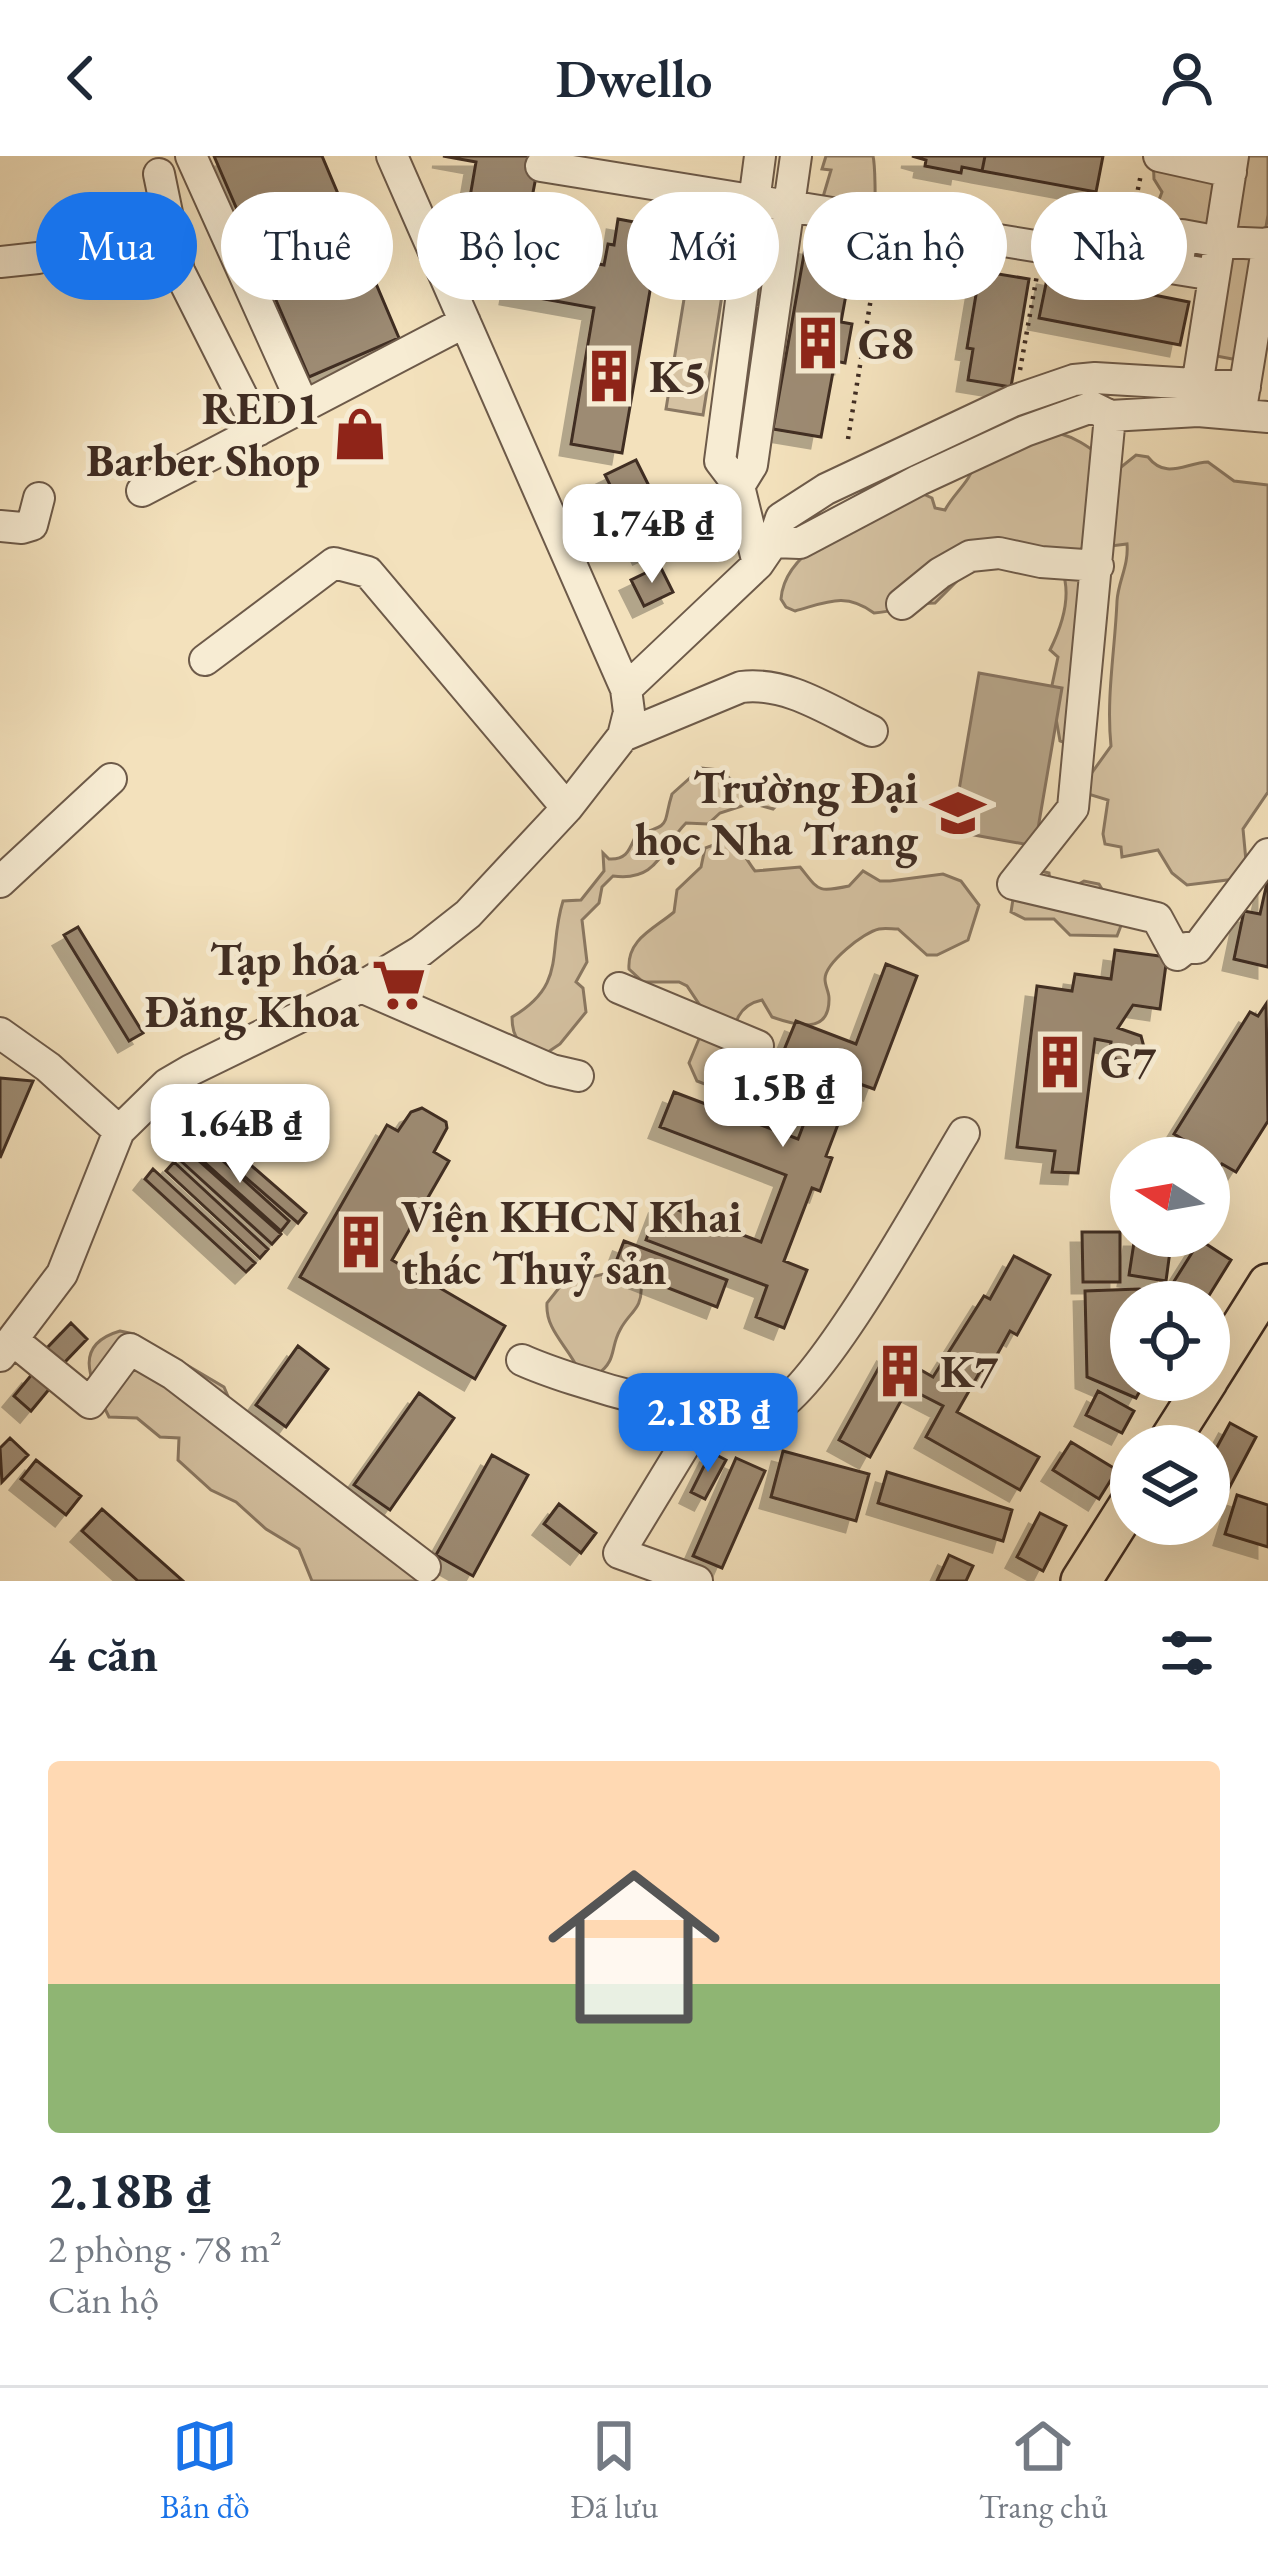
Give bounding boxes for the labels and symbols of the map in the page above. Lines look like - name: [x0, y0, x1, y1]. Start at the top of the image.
- building icon: G8: [789, 314, 847, 372]
- place label: G8: [858, 314, 914, 372]
- building icon: K5: [580, 347, 638, 405]
- place label: K5: [649, 347, 707, 405]
- place label: RED1 Barber Shop: [86, 379, 320, 489]
- shop icon: RED1 Barber Shop: [331, 405, 389, 463]
- pin: 1.74B ₫: [541, 484, 763, 586]
- place label: Trường Đại học Nha Trang: [634, 758, 918, 869]
- school or university icon: Trường Đại học Nha Trang: [929, 784, 987, 842]
- place label: Tạp hóa Đăng Khoa: [145, 930, 359, 1041]
- supermarket icon: Tạp hóa Đăng Khoa: [370, 956, 428, 1014]
- building icon: G7: [1031, 1033, 1089, 1091]
- place label: G7: [1100, 1033, 1156, 1091]
- pin: 1.5B ₫: [685, 1048, 881, 1150]
- pin: 1.64B ₫: [129, 1084, 351, 1186]
- north arrow: [1110, 1137, 1230, 1257]
- place label: Viện KHCN Khai thác Thuỷ sản: [401, 1187, 742, 1297]
- building icon: Viện KHCN Khai thác Thuỷ sản: [332, 1213, 390, 1271]
- building icon: K7: [871, 1342, 929, 1400]
- place label: K7: [940, 1342, 998, 1400]
- pin: 2.18B ₫: [597, 1373, 819, 1475]

